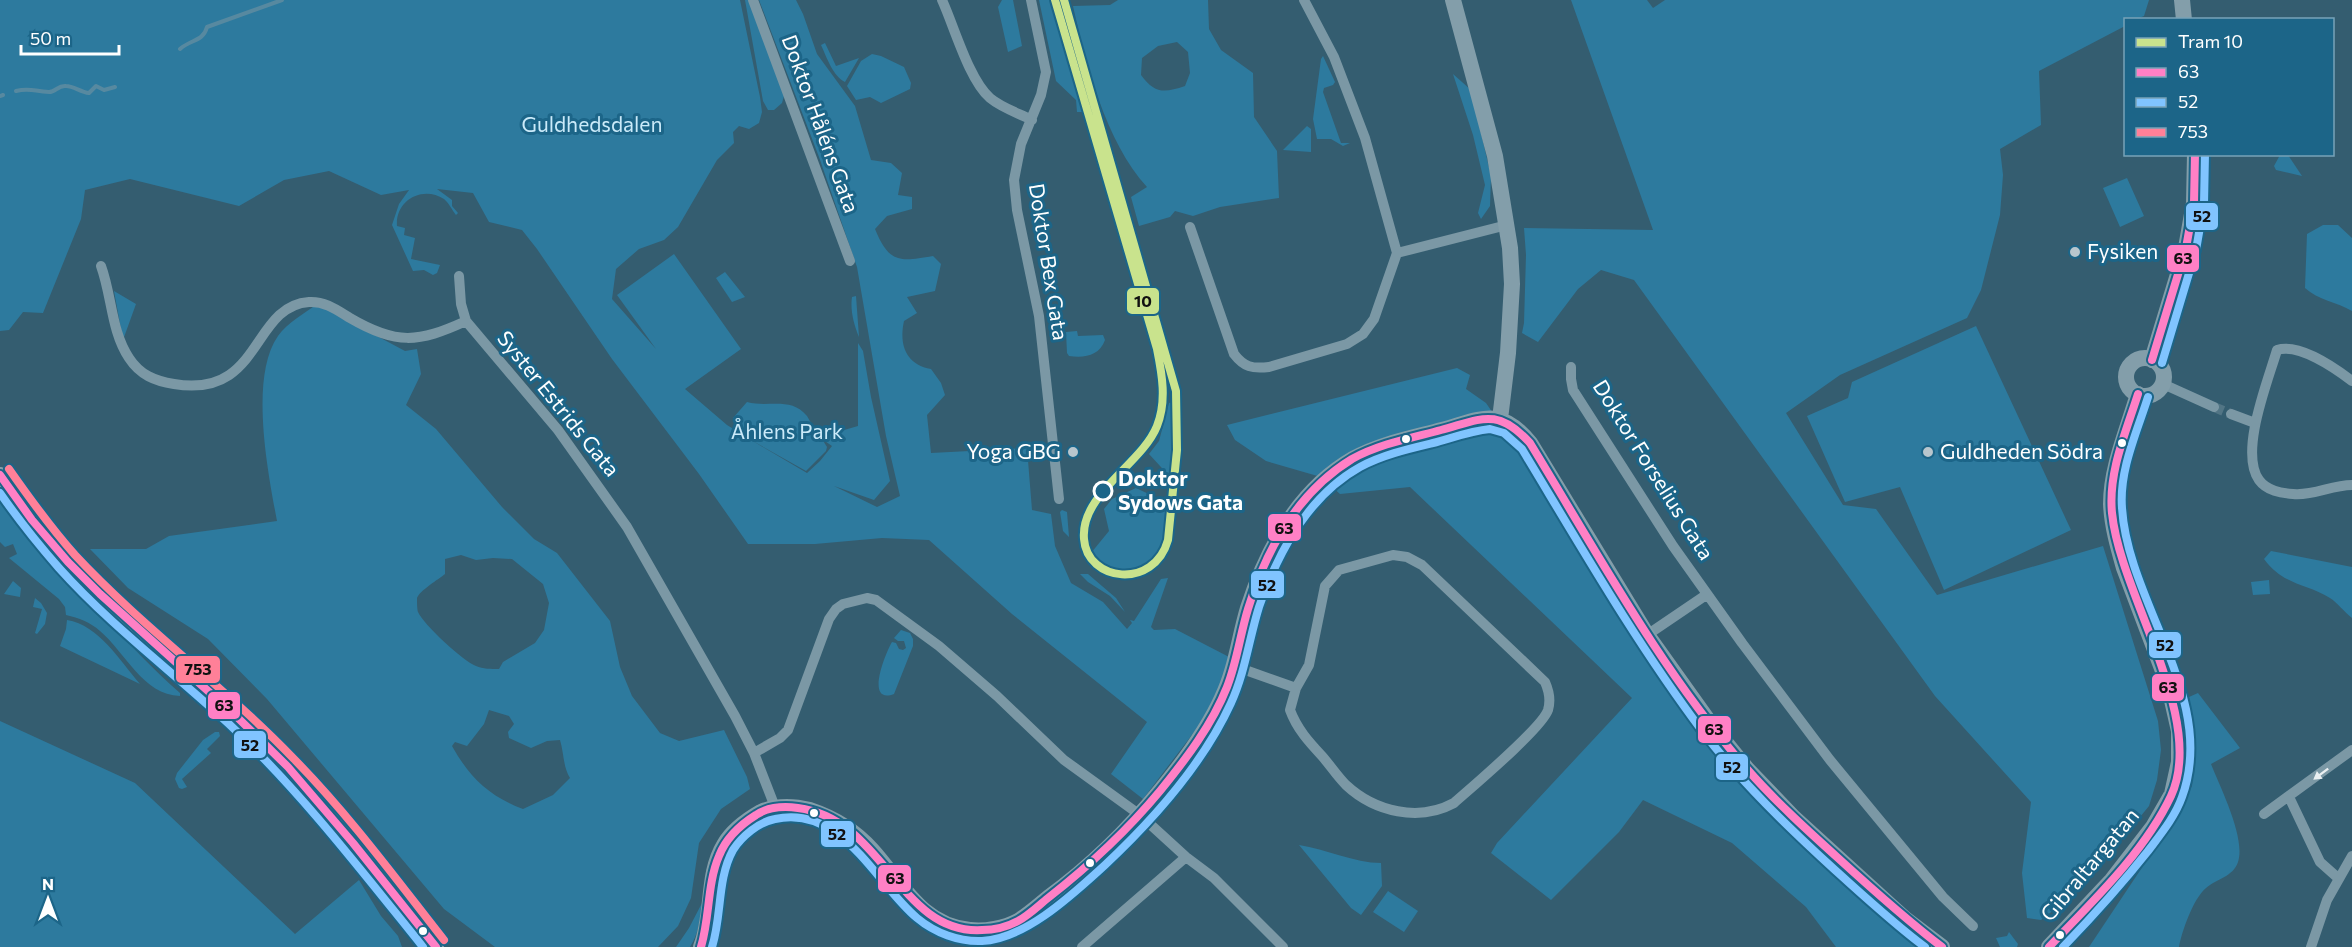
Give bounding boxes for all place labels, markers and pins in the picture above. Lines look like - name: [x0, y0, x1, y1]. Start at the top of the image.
- place label: Fysiken: [2087, 238, 2158, 263]
- marker: Fysiken: [2068, 245, 2082, 259]
- unlabelled marker: [1400, 433, 1412, 445]
- unlabelled marker: [2116, 437, 2128, 449]
- place label: Yoga GBG: [966, 438, 1061, 463]
- place label: Guldheden Södra: [1940, 438, 2103, 463]
- marker: Yoga GBG: [1066, 445, 1080, 459]
- marker: Guldheden Södra: [1921, 445, 1935, 459]
- place label: Doktor Sydows Gata: [1118, 465, 1243, 514]
- marker: Doktor Sydows Gata: [1093, 481, 1113, 501]
- unlabelled marker: [808, 807, 820, 819]
- unlabelled marker: [1084, 857, 1096, 869]
- unlabelled marker: [417, 925, 429, 937]
- unlabelled marker: [2054, 929, 2066, 941]

